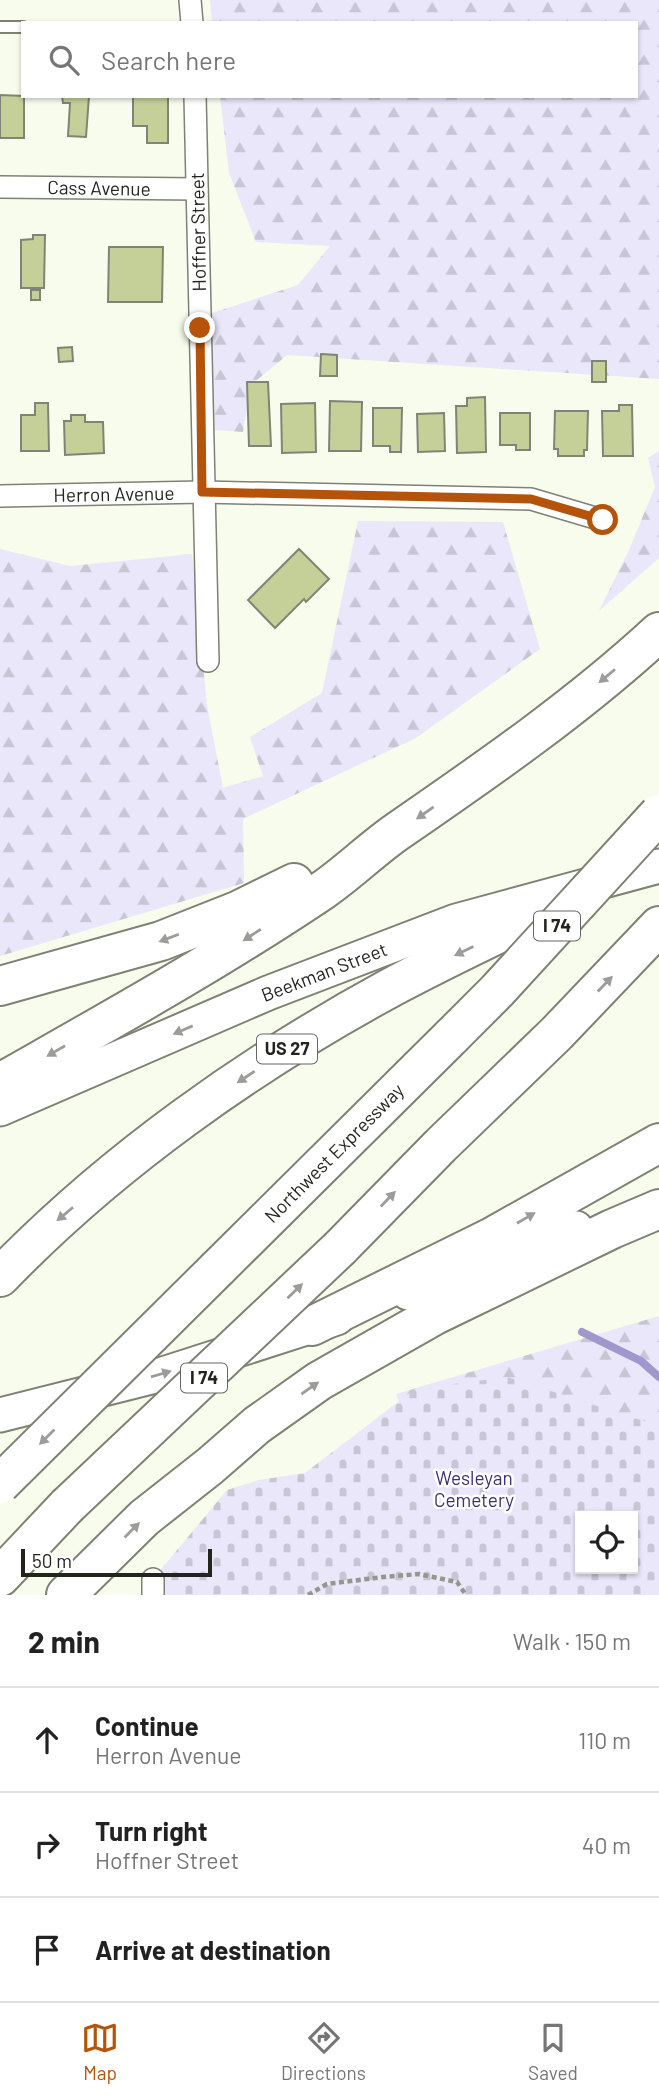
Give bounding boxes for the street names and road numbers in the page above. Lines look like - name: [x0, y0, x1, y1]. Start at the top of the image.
- street label: Hoffner Street: [185, 172, 210, 292]
- street label: Cass Avenue: [47, 175, 151, 200]
- street label: Herron Avenue: [53, 481, 175, 506]
- road number: I 74: [534, 911, 580, 940]
- street label: Beekman Street: [258, 937, 390, 1006]
- road number: US 27: [257, 1034, 317, 1064]
- street label: Northwest Expressway: [259, 1078, 408, 1227]
- road number: I 74: [181, 1364, 227, 1392]

